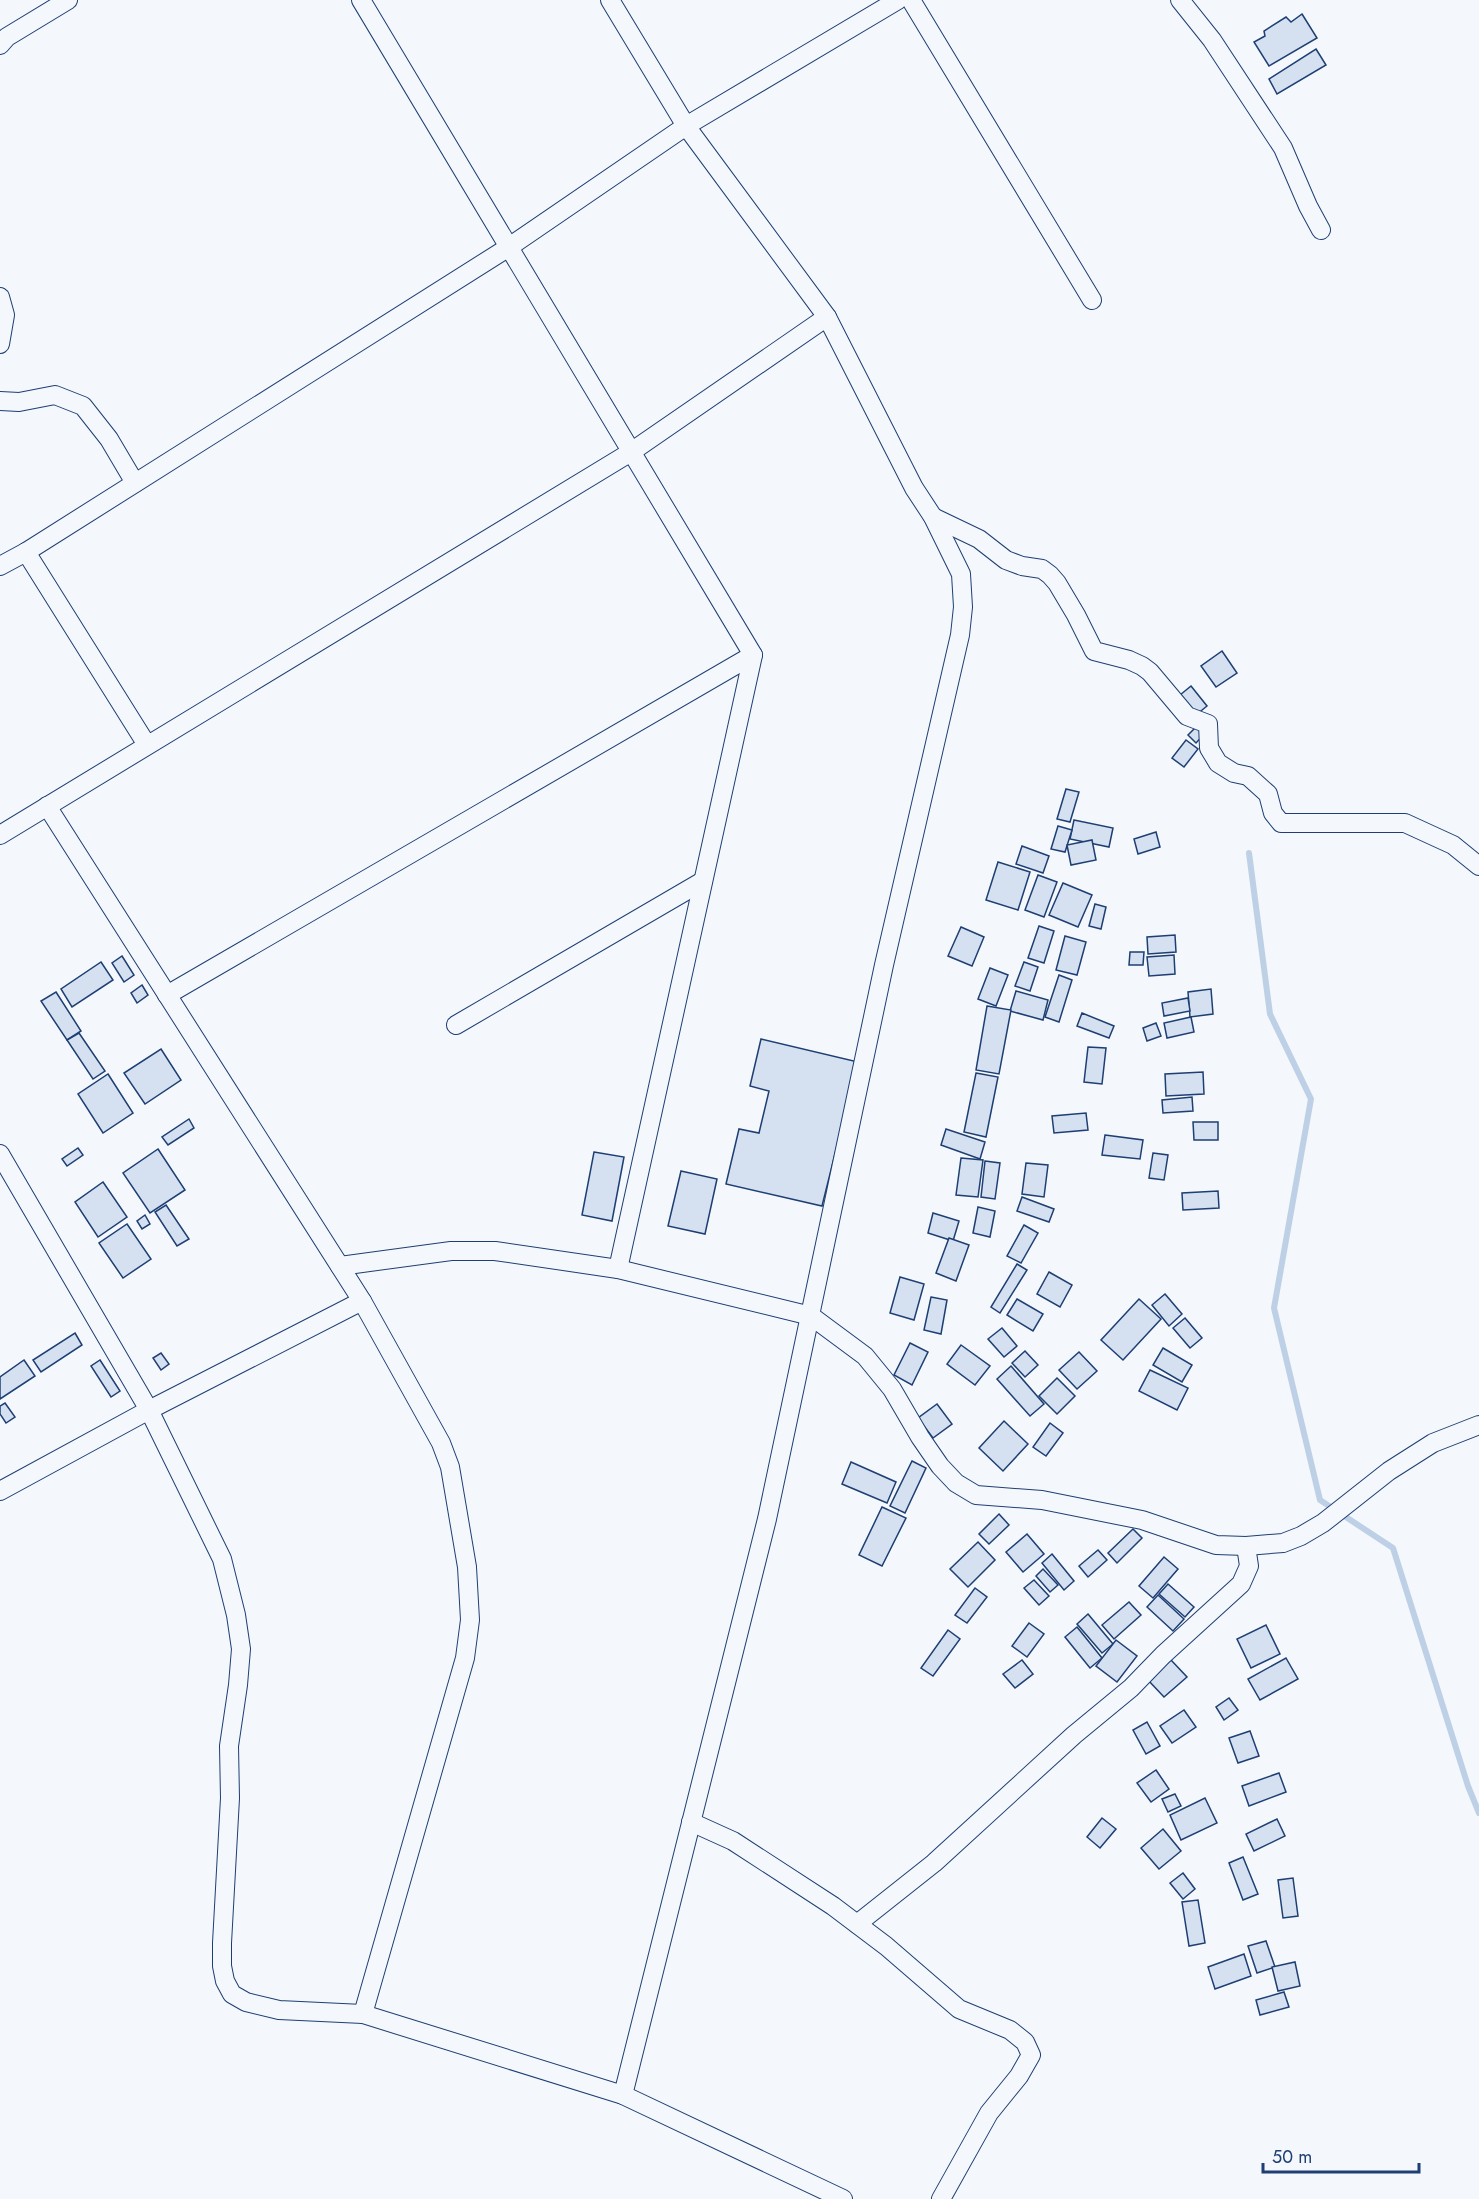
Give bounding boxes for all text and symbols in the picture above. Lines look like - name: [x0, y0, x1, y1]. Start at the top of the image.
- scale bar: [1263, 2136, 1419, 2174]
- text: 50 m: [1272, 2144, 1312, 2170]

